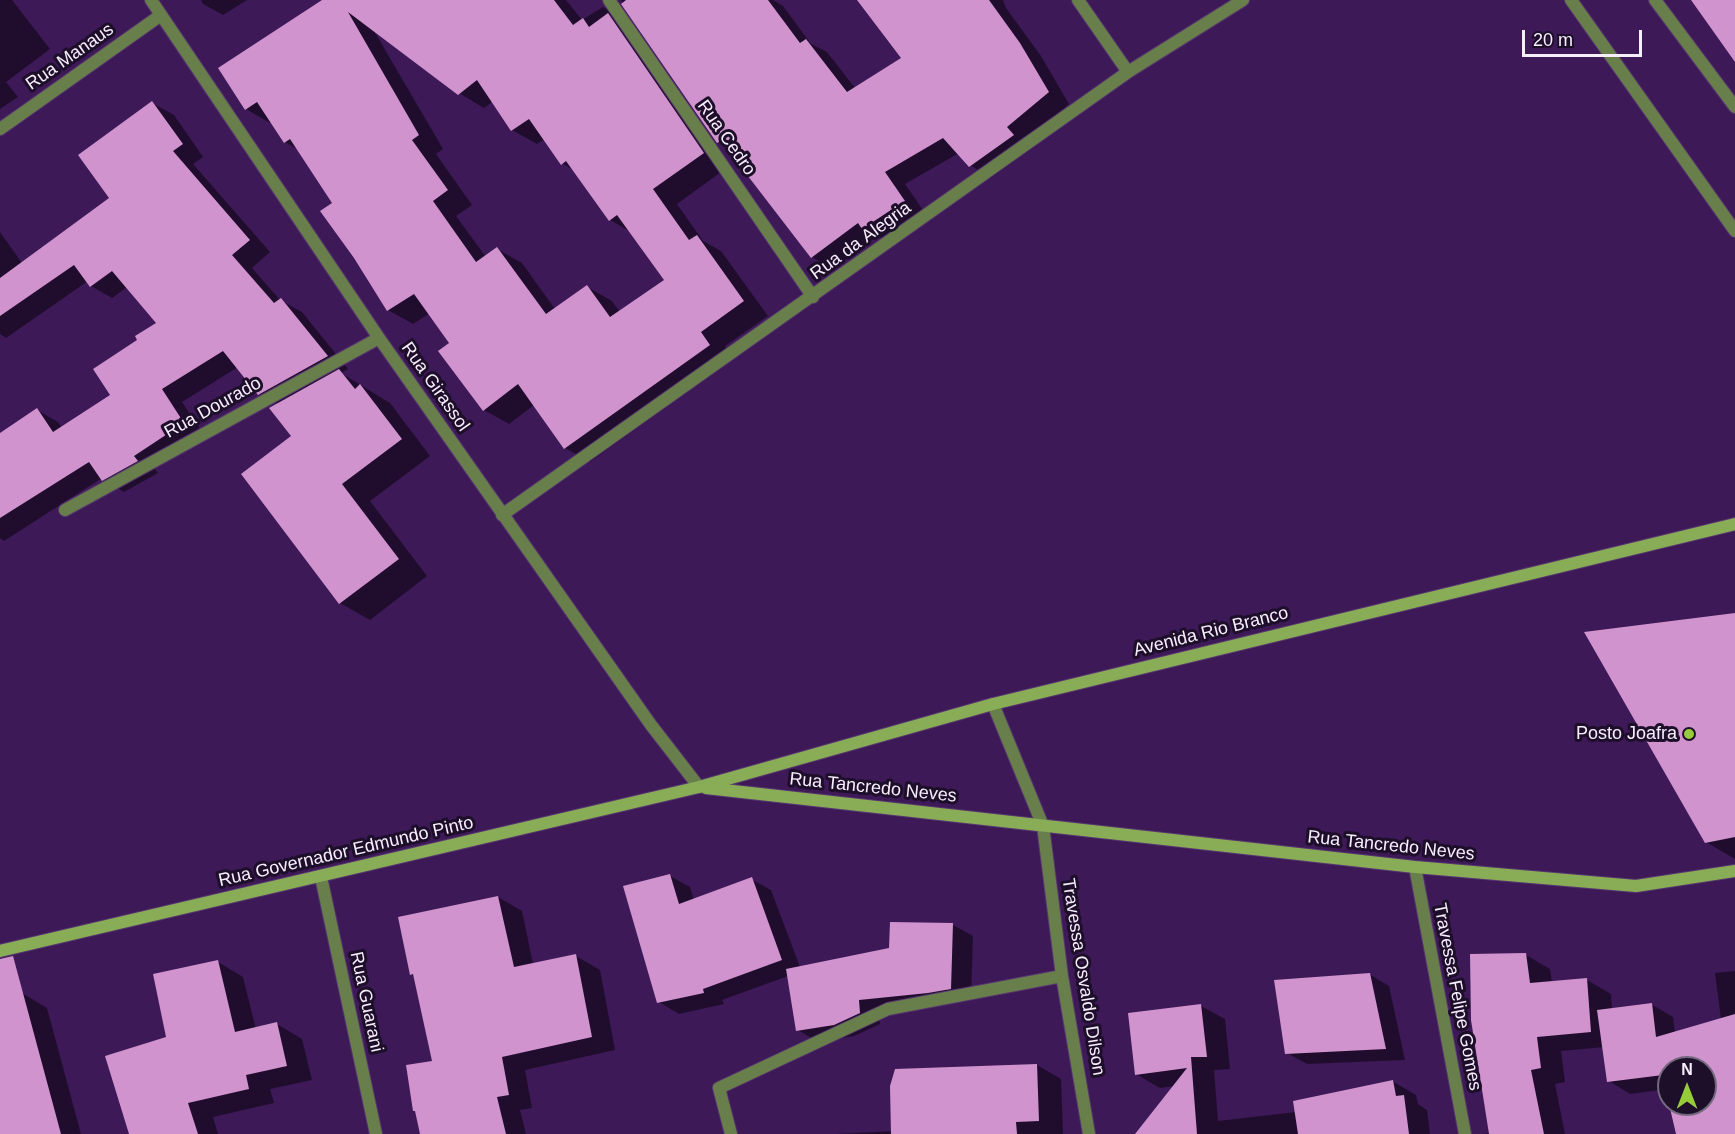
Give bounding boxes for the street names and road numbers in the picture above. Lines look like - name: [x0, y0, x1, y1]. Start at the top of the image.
- street label: Rua Manaus: [22, 19, 118, 95]
- street label: Rua Cedro: [692, 96, 760, 180]
- street label: Rua da Alegria: [806, 197, 916, 285]
- street label: Rua Girassol: [396, 338, 474, 436]
- street label: Rua Dourado: [161, 373, 265, 443]
- street label: Avenida Rio Branco: [1131, 602, 1291, 662]
- street label: Rua Tancredo Neves: [788, 768, 958, 808]
- street label: Rua Governador Edmundo Pinto: [216, 812, 476, 892]
- street label: Rua Tancredo Neves: [1306, 826, 1476, 866]
- street label: Travessa Osvaldo Dilson: [1057, 877, 1109, 1077]
- street label: Travessa Felipe Gomes: [1428, 901, 1486, 1093]
- street label: Rua Guarani: [345, 950, 387, 1054]

